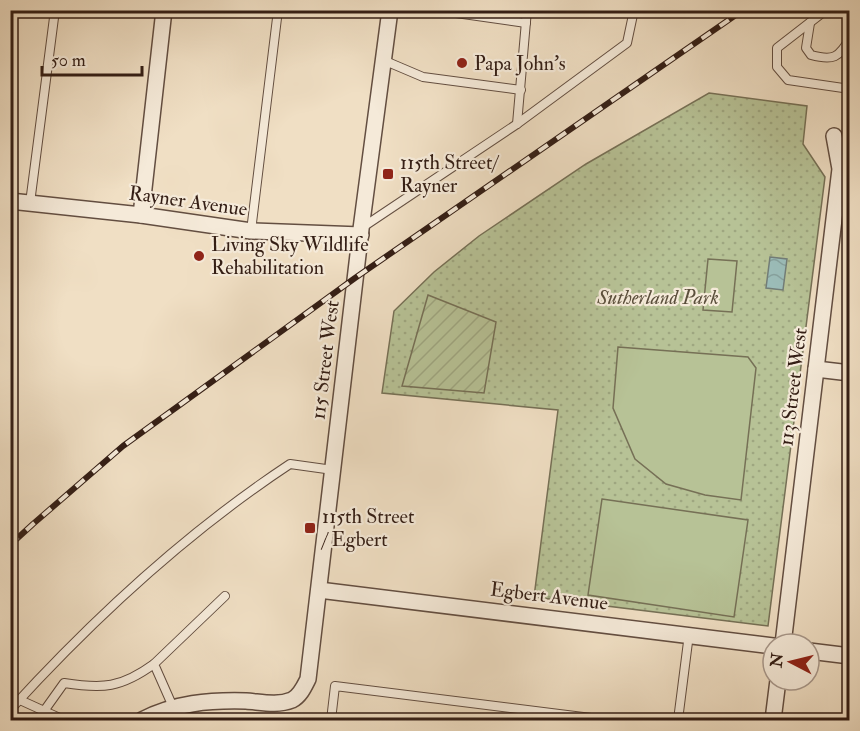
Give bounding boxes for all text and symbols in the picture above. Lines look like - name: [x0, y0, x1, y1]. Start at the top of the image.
- scale bar: [42, 39, 142, 77]
- text: 50 m: [51, 49, 86, 72]
- place label: Papa John's: [474, 51, 566, 77]
- marker: Papa John's: [455, 56, 469, 70]
- place label: 115th Street/ Rayner: [400, 150, 499, 198]
- marker: 115th Street/ Rayner: [381, 167, 395, 181]
- street label: Rayner Avenue: [127, 180, 249, 222]
- place label: Living Sky Wildlife Rehabilitation: [211, 232, 369, 280]
- marker: Living Sky Wildlife Rehabilitation: [192, 249, 206, 263]
- park label: Sutherland Park: [596, 285, 719, 310]
- street label: 115 Street West: [305, 298, 345, 421]
- street label: 113 Street West: [773, 326, 813, 447]
- place label: 115th Street / Egbert: [320, 504, 415, 552]
- marker: 115th Street / Egbert: [303, 521, 317, 535]
- street label: Egbert Avenue: [489, 576, 609, 616]
- north arrow: [761, 632, 821, 692]
- text: N: [766, 651, 788, 670]

